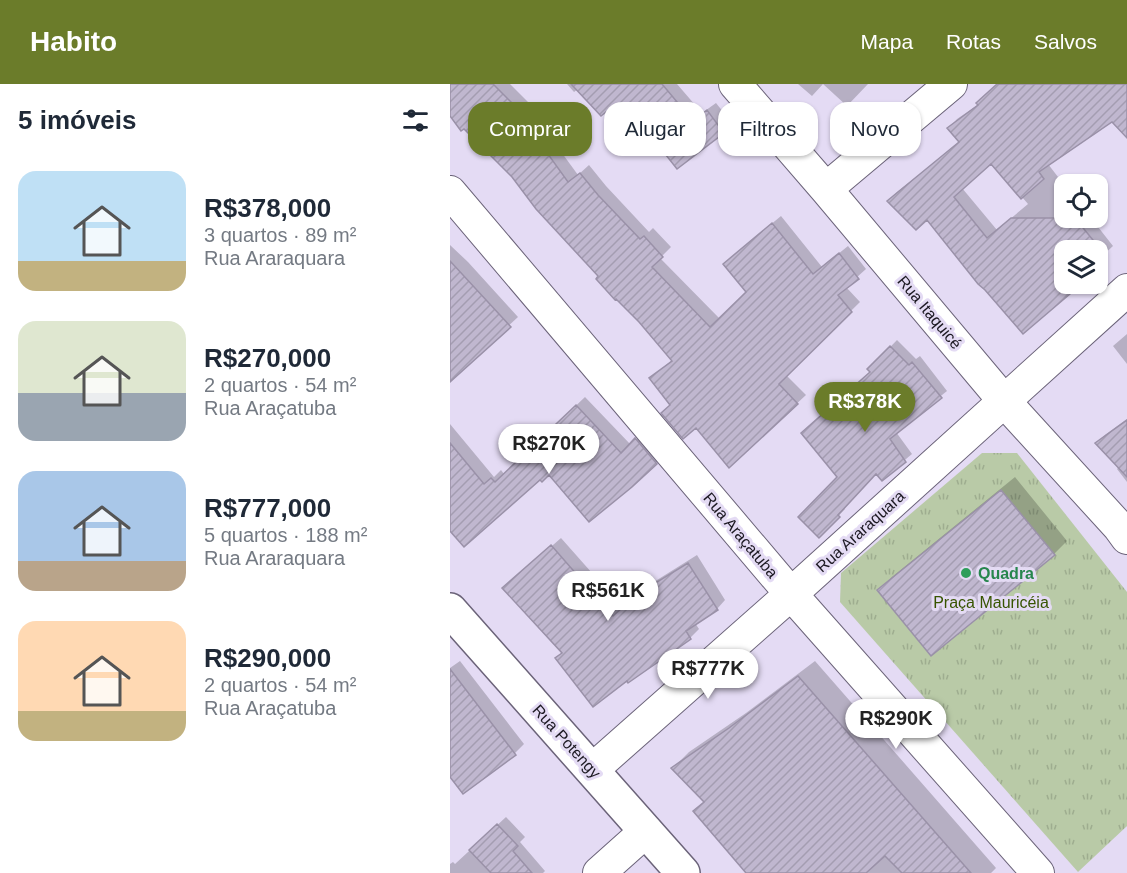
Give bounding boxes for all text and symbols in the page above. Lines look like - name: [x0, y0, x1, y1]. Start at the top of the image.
- text: Habito: [30, 26, 117, 57]
- text: Mapa: [861, 30, 913, 53]
- text: Rotas: [946, 30, 1001, 53]
- text: Salvos: [1034, 30, 1097, 53]
- chip: Comprar: [468, 102, 592, 156]
- chip: Alugar: [604, 102, 706, 156]
- chip: Filtros: [718, 102, 818, 156]
- chip: Novo: [830, 102, 921, 156]
- icon: filters: [399, 104, 432, 137]
- text: 5 imóveis: [18, 105, 137, 135]
- map controls: [1054, 174, 1108, 294]
- button: locate: [1054, 174, 1108, 228]
- text: R$378,000: [204, 193, 331, 223]
- icon: home: [66, 195, 138, 267]
- text: 3 quartos · 89 m²: [204, 224, 356, 246]
- button: layers: [1054, 240, 1108, 294]
- text: Rua Araraquara: [204, 247, 345, 269]
- street label: Rua Itaquicé: [894, 272, 965, 352]
- text: R$270,000: [204, 343, 331, 373]
- icon: home: [66, 345, 138, 417]
- text: 2 quartos · 54 m²: [204, 374, 356, 396]
- pin: R$378K: [816, 382, 914, 433]
- text: R$378K: [828, 390, 902, 412]
- text: Rua Araçatuba: [204, 397, 336, 419]
- pin: R$270K: [500, 424, 598, 475]
- text: R$270K: [512, 432, 586, 454]
- street label: Rua Araraquara: [813, 487, 908, 575]
- street label: Rua Araçatuba: [700, 489, 781, 581]
- text: R$777,000: [204, 493, 331, 523]
- icon: home: [66, 495, 138, 567]
- text: 5 quartos · 188 m²: [204, 524, 367, 546]
- text: Rua Araraquara: [204, 547, 345, 569]
- place label: Quadra: [978, 565, 1034, 582]
- marker: Quadra: [959, 566, 973, 580]
- pin: R$561K: [559, 571, 657, 622]
- text: R$561K: [571, 579, 645, 601]
- park label: Praça Mauricéia: [933, 594, 1049, 611]
- text: R$290,000: [204, 643, 331, 673]
- icon: home: [66, 645, 138, 717]
- pin: R$777K: [659, 649, 757, 700]
- text: R$777K: [671, 657, 745, 679]
- text: 2 quartos · 54 m²: [204, 674, 356, 696]
- text: Rua Araçatuba: [204, 697, 336, 719]
- pin: R$290K: [847, 699, 945, 750]
- street label: Rua Potengy: [529, 701, 604, 781]
- text: R$290K: [859, 707, 933, 729]

